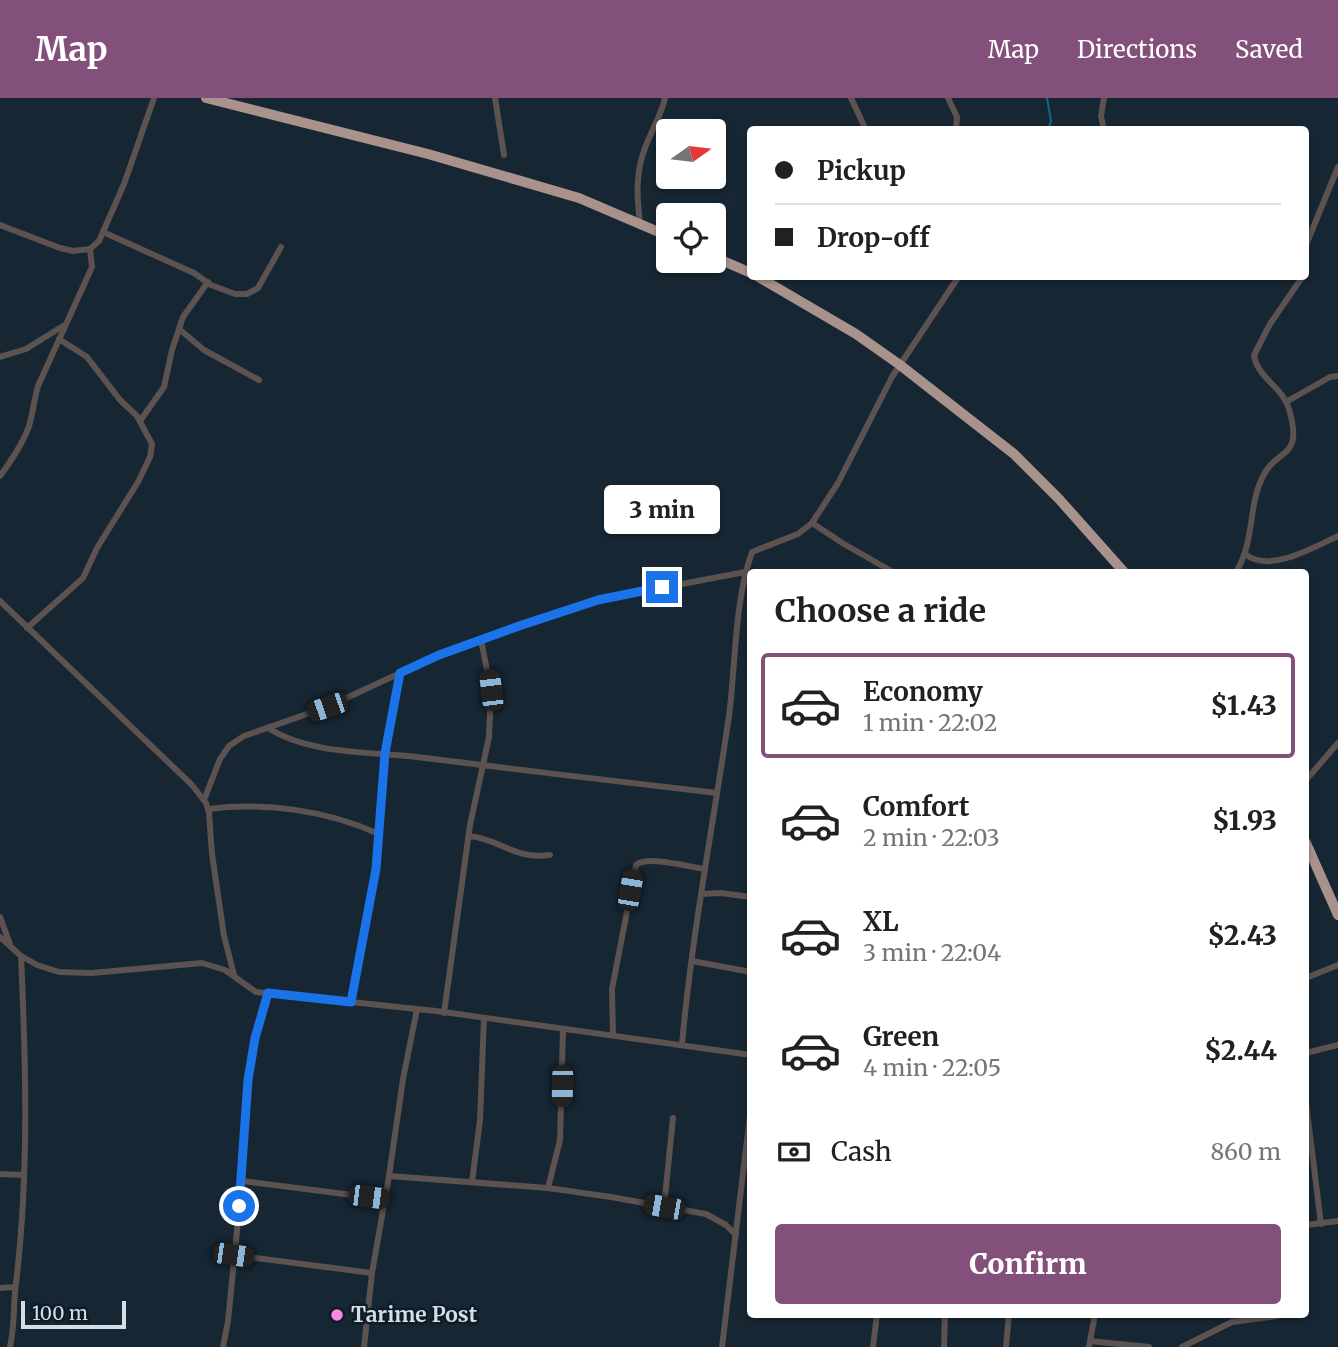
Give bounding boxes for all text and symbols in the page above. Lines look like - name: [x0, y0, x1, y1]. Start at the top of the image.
- text: Map: [35, 29, 108, 70]
- text: Map: [988, 34, 1039, 65]
- text: Directions: [1077, 34, 1197, 65]
- text: Saved: [1235, 34, 1303, 65]
- north arrow: [656, 119, 726, 189]
- map controls: [656, 119, 726, 273]
- text: Pickup: [817, 154, 906, 187]
- button: locate: [656, 203, 726, 273]
- text: Drop-off: [817, 221, 930, 254]
- callout: 3 min: [604, 486, 720, 534]
- text: 3 min: [629, 495, 695, 524]
- route end: [646, 571, 678, 603]
- text: Choose a ride: [775, 591, 986, 631]
- car: [479, 668, 504, 712]
- icon: car: [779, 674, 842, 737]
- text: Economy: [863, 675, 983, 708]
- text: $1.43: [1211, 689, 1277, 722]
- car: [304, 690, 351, 724]
- text: 1 min · 22:02: [863, 708, 997, 737]
- icon: car: [779, 789, 842, 852]
- text: Comfort: [863, 790, 969, 823]
- text: $1.93: [1212, 804, 1277, 837]
- text: 2 min · 22:03: [863, 823, 1000, 852]
- car: [617, 867, 644, 913]
- icon: car: [779, 904, 842, 967]
- text: XL: [863, 905, 899, 938]
- text: $2.43: [1207, 919, 1277, 952]
- text: 3 min · 22:04: [863, 938, 1001, 967]
- icon: car: [779, 1019, 842, 1082]
- text: Green: [863, 1020, 939, 1053]
- text: $2.44: [1204, 1034, 1277, 1067]
- text: 4 min · 22:05: [863, 1053, 1001, 1082]
- car: [552, 1065, 573, 1107]
- icon: cash: [775, 1133, 813, 1171]
- text: Cash: [831, 1135, 892, 1168]
- text: 860 m: [1210, 1137, 1281, 1166]
- car: [347, 1184, 392, 1210]
- route start: [223, 1190, 255, 1222]
- car: [642, 1193, 687, 1221]
- button: Confirm: [775, 1224, 1281, 1304]
- car: [211, 1242, 256, 1268]
- scale bar: [21, 1298, 126, 1330]
- text: 100 m: [32, 1301, 88, 1325]
- place label: Tarime Post: [351, 1301, 478, 1328]
- marker: Tarime Post: [329, 1307, 345, 1323]

